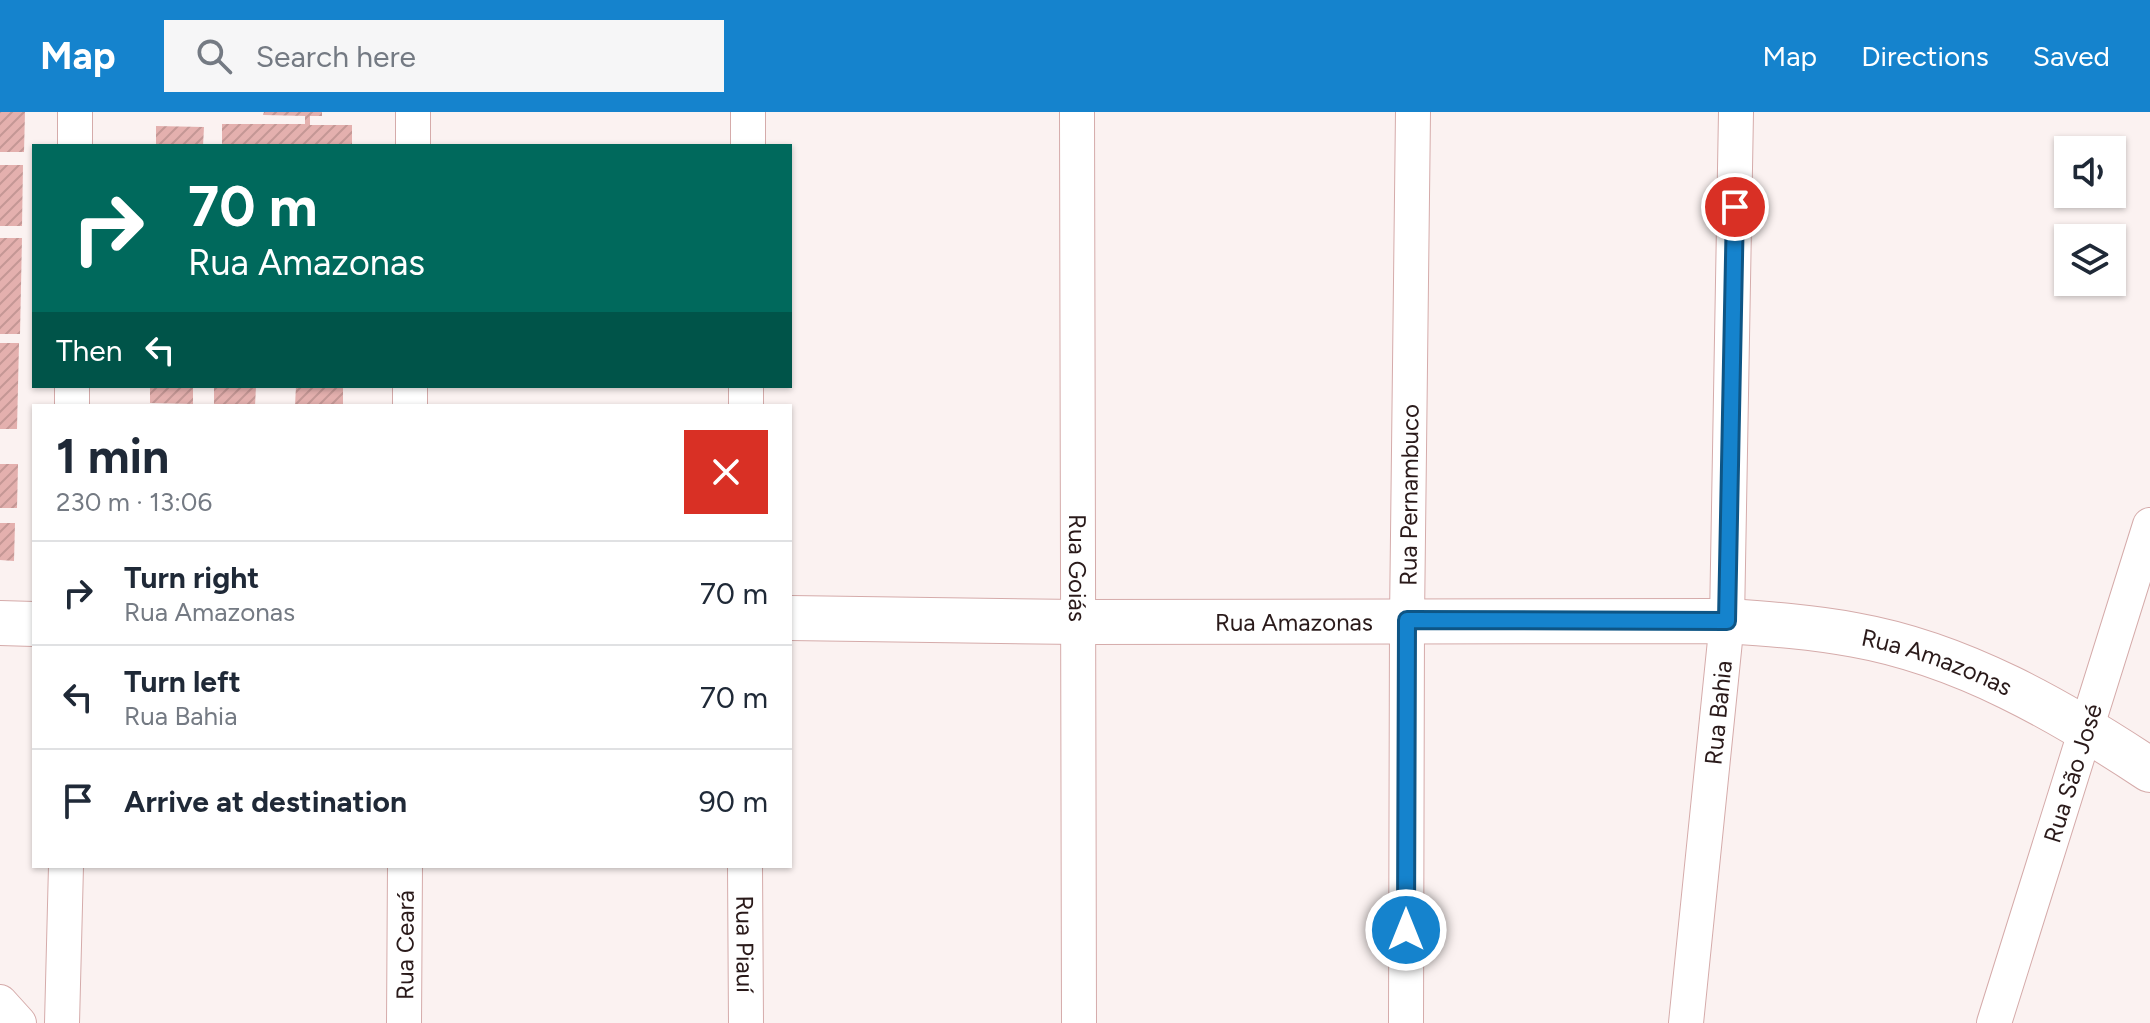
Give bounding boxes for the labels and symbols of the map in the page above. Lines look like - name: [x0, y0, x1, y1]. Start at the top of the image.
- pin: [1701, 173, 1769, 241]
- street label: Rua Pernambuco: [1393, 404, 1424, 586]
- street label: Rua Goiás: [1063, 514, 1093, 622]
- street label: Rua Amazonas: [1215, 607, 1373, 636]
- street label: Rua Amazonas: [1859, 622, 2017, 701]
- street label: Rua Bahia: [1698, 659, 1737, 766]
- street label: Rua São José: [2037, 700, 2108, 846]
- position arrow: [1364, 888, 1448, 972]
- street label: Rua Ceará: [390, 890, 419, 1000]
- street label: Rua Piauí: [731, 895, 760, 994]

